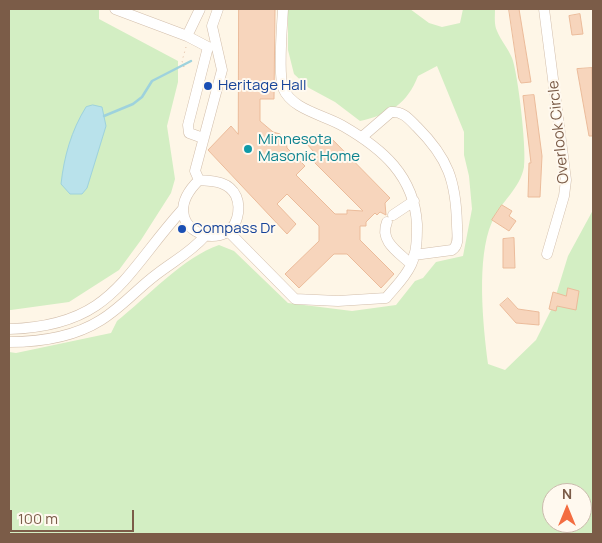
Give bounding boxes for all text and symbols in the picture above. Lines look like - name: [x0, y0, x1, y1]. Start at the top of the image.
- place label: Heritage Hall: [218, 77, 307, 95]
- street label: Overlook Circle: [545, 79, 573, 185]
- marker: Heritage Hall: [202, 80, 214, 92]
- place label: Minnesota Masonic Home: [258, 131, 360, 166]
- marker: Minnesota Masonic Home: [242, 143, 254, 155]
- place label: Compass Dr: [192, 220, 276, 238]
- marker: Compass Dr: [176, 223, 188, 235]
- north arrow: [542, 483, 592, 533]
- text: N: [562, 484, 572, 503]
- scale bar: [12, 500, 136, 532]
- text: 100 m: [18, 508, 58, 529]

